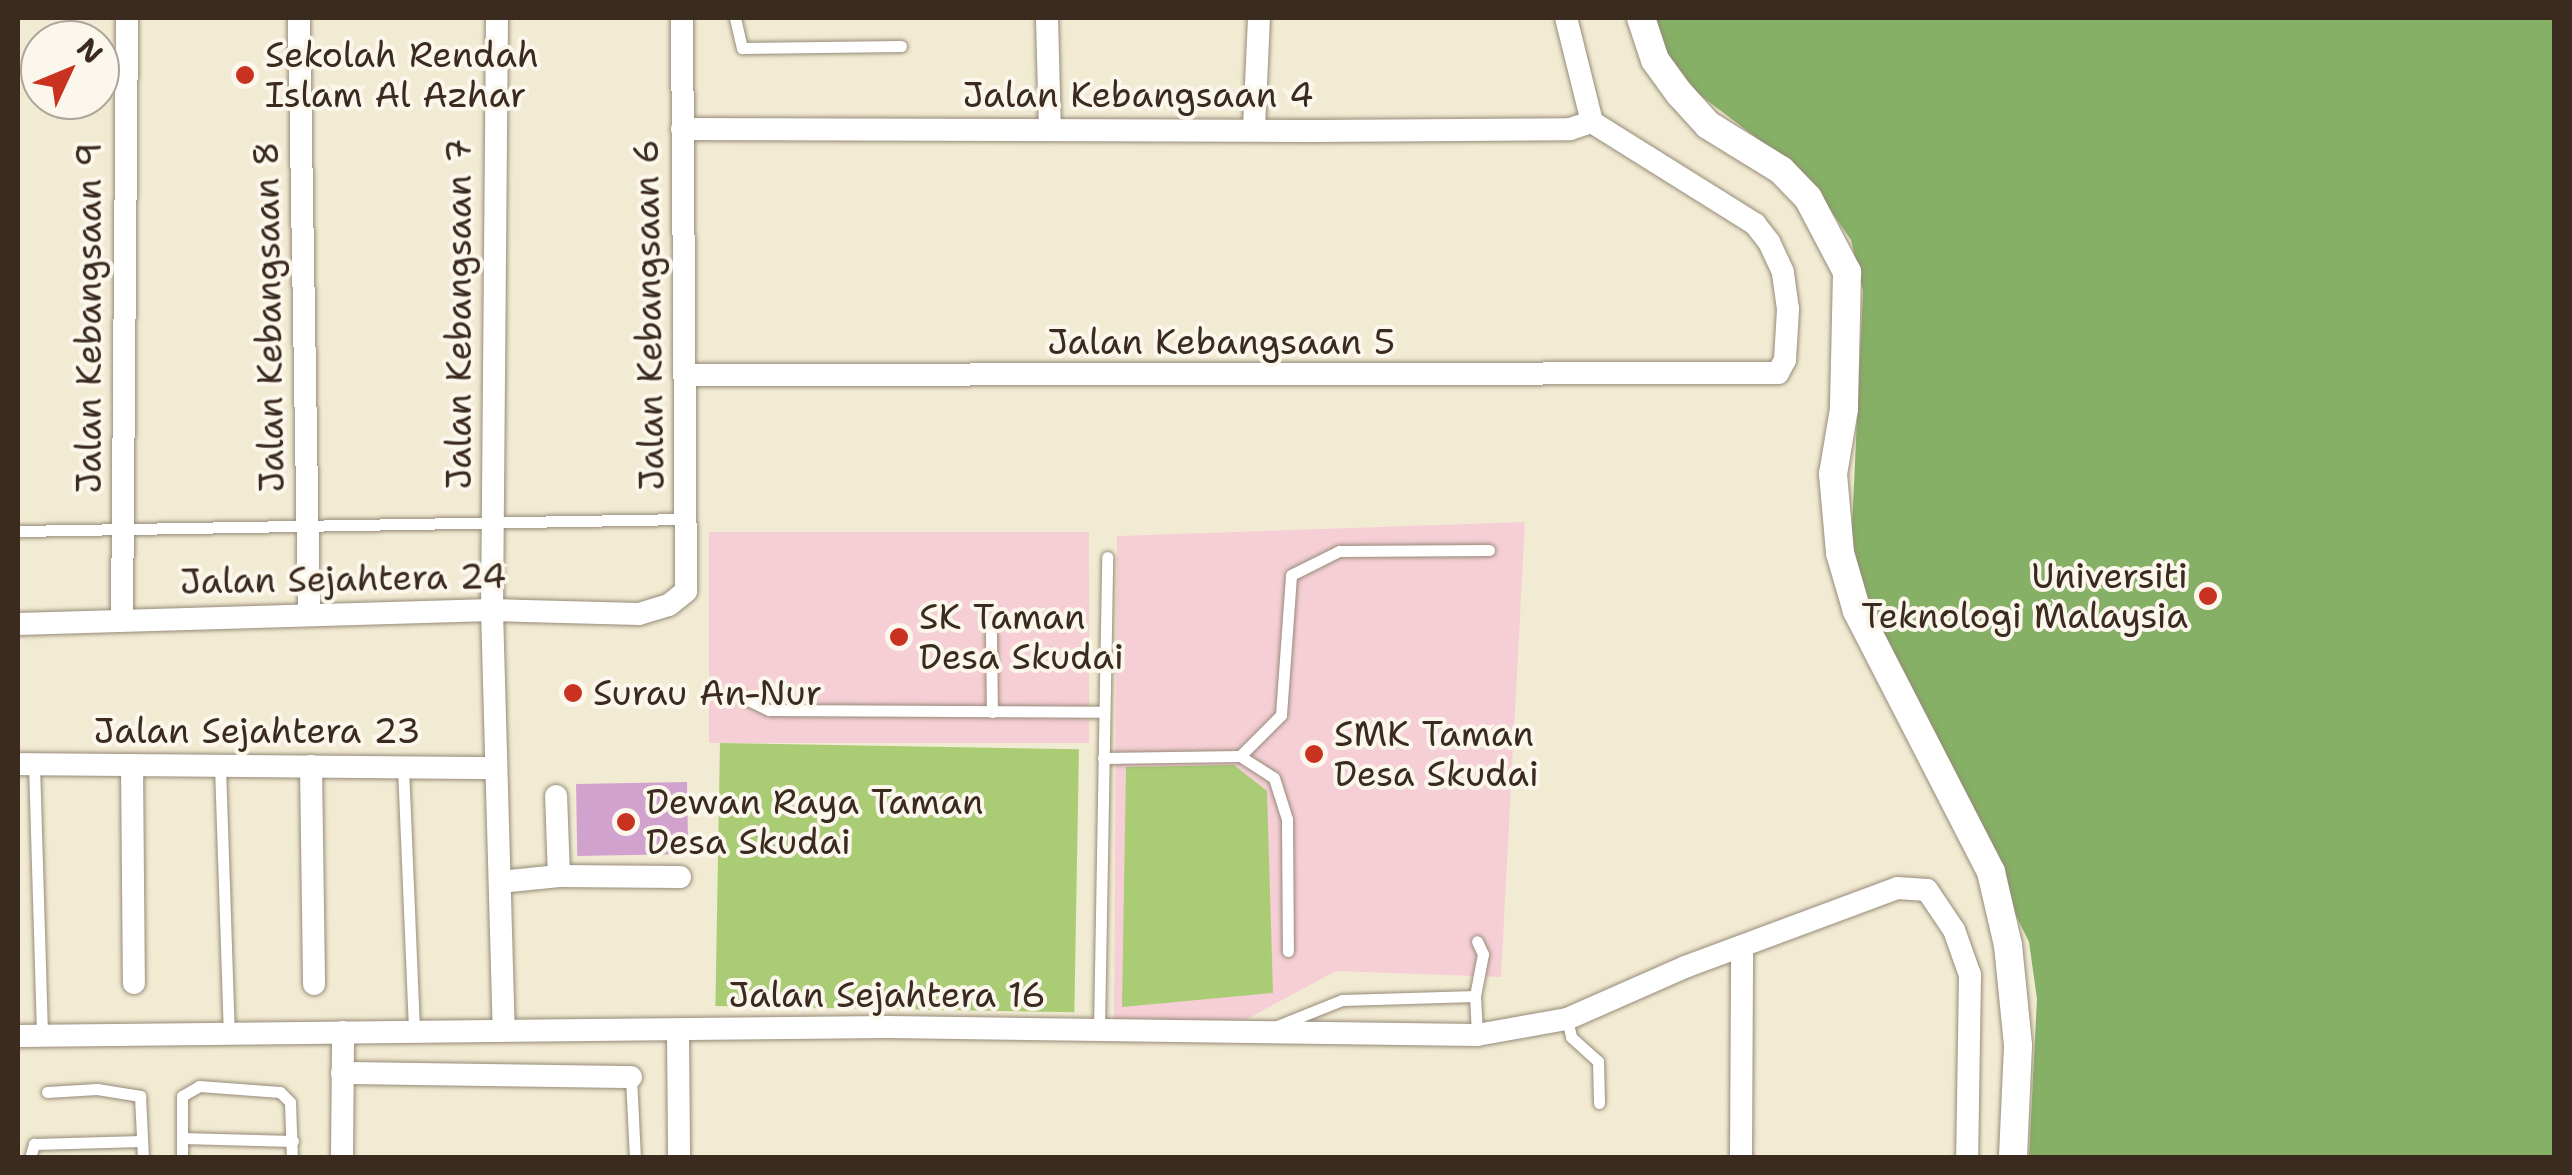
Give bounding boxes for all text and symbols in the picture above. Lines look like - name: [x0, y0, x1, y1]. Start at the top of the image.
- north arrow: [20, 20, 120, 120]
- text: N: [69, 29, 112, 72]
- place label: Sekolah Rendah Islam Al Azhar: [265, 34, 539, 116]
- marker: Sekolah Rendah Islam Al Azhar: [234, 64, 256, 86]
- street label: Jalan Kebangsaan 4: [962, 74, 1314, 116]
- street label: Jalan Kebangsaan 7: [438, 138, 480, 490]
- street label: Jalan Kebangsaan 6: [625, 139, 673, 491]
- street label: Jalan Kebangsaan 8: [245, 141, 293, 493]
- street label: Jalan Kebangsaan 9: [68, 142, 110, 494]
- street label: Jalan Kebangsaan 5: [1047, 321, 1395, 363]
- street label: Jalan Sejahtera 24: [179, 555, 507, 603]
- place label: Universiti Teknologi Malaysia: [1861, 555, 2188, 637]
- marker: Universiti Teknologi Malaysia: [2197, 585, 2219, 607]
- place label: SK Taman Desa Skudai: [919, 596, 1124, 678]
- marker: SK Taman Desa Skudai: [888, 626, 910, 648]
- place label: Surau An-Nur: [593, 672, 822, 714]
- marker: Surau An-Nur: [562, 682, 584, 704]
- street label: Jalan Sejahtera 23: [94, 710, 420, 752]
- place label: SMK Taman Desa Skudai: [1334, 713, 1539, 795]
- marker: SMK Taman Desa Skudai: [1303, 743, 1325, 765]
- place label: Dewan Raya Taman Desa Skudai: [646, 781, 983, 863]
- marker: Dewan Raya Taman Desa Skudai: [615, 811, 637, 833]
- street label: Jalan Sejahtera 16: [728, 974, 1046, 1016]

